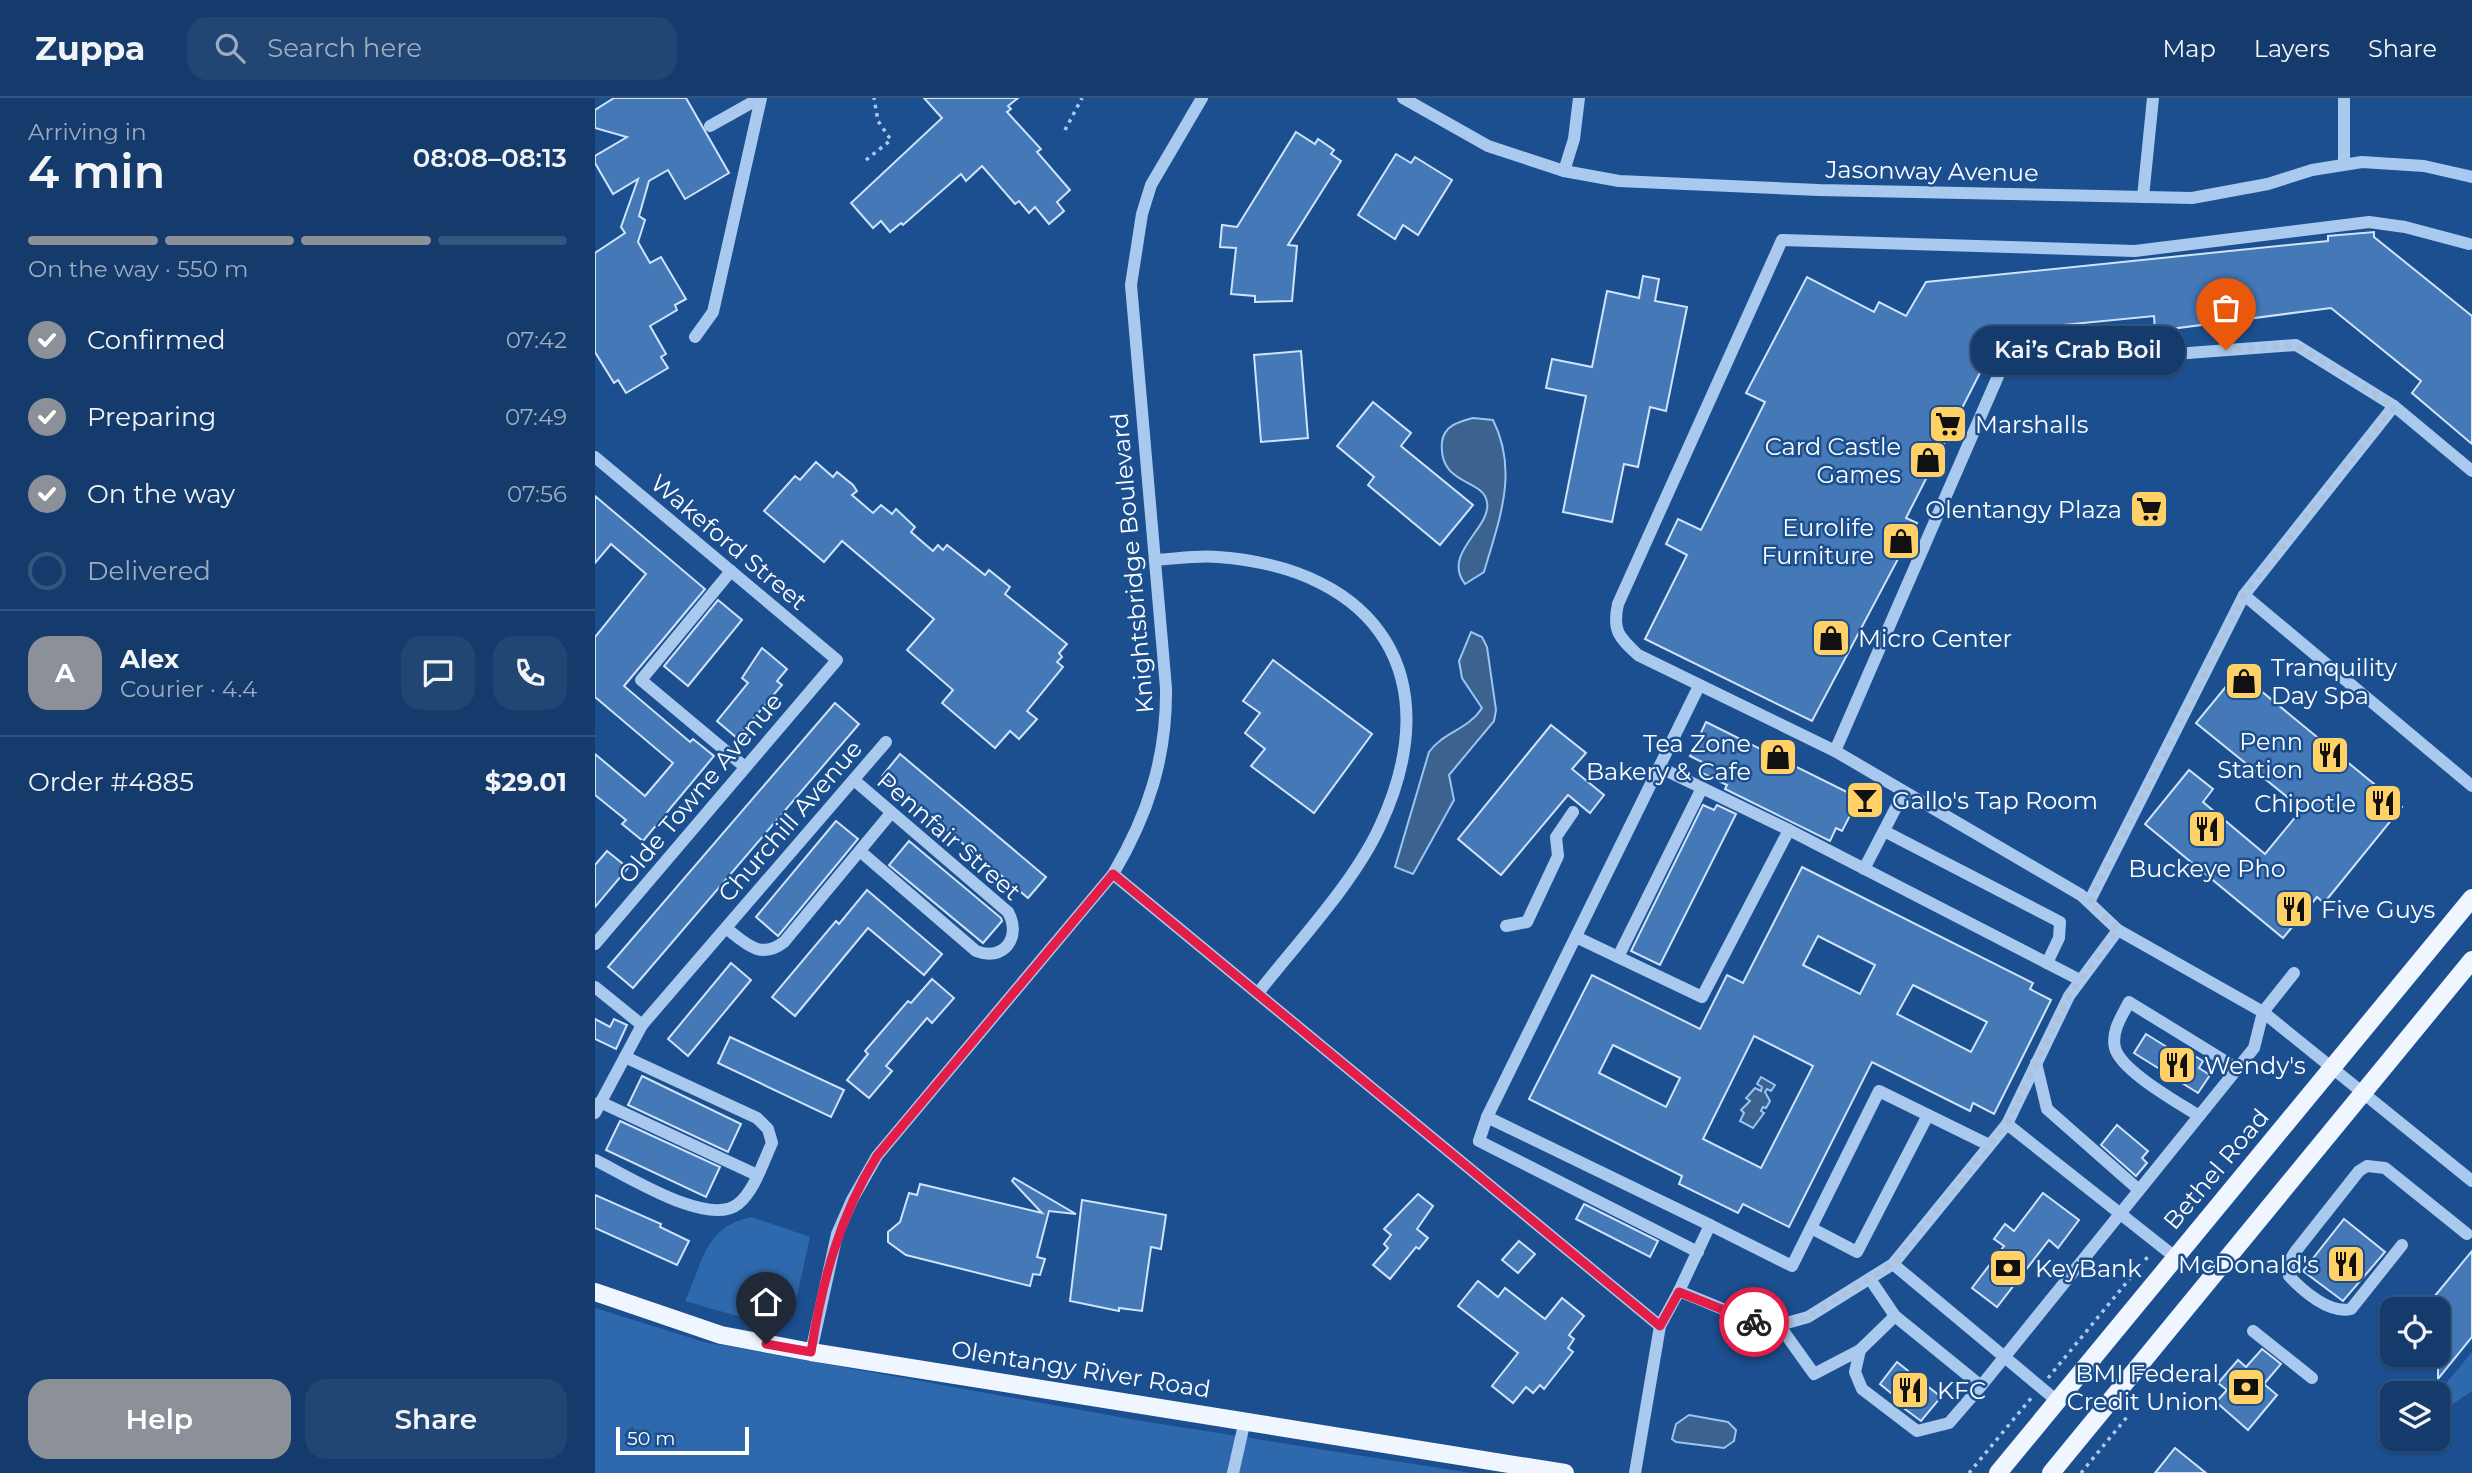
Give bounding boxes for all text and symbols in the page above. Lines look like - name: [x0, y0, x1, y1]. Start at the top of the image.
- search box: [187, 17, 677, 80]
- text: Zuppa: [35, 28, 145, 68]
- icon: search: [211, 29, 249, 67]
- text: Search here: [267, 32, 422, 64]
- text: Map: [2162, 34, 2216, 63]
- text: Layers: [2254, 34, 2330, 63]
- text: Share: [2368, 34, 2437, 63]
- text: Arriving in: [28, 118, 147, 146]
- text: 08:08–08:13: [413, 142, 567, 174]
- text: 4 min: [28, 143, 165, 200]
- street label: Jasonway Avenue: [1824, 155, 2039, 187]
- text: On the way · 550 m: [28, 255, 248, 283]
- pin: [2196, 278, 2256, 350]
- icon: bag: [2207, 289, 2245, 327]
- icon: check: [28, 321, 66, 359]
- text: Confirmed: [87, 324, 226, 356]
- text: 07:42: [506, 326, 567, 354]
- callout: Kai’s Crab Boil: [1971, 326, 2184, 374]
- text: Kai’s Crab Boil: [1994, 336, 2162, 364]
- icon: check: [28, 398, 66, 436]
- text: Preparing: [87, 401, 216, 433]
- text: 07:49: [505, 403, 567, 431]
- supermarket icon: Marshalls: [1927, 403, 1969, 445]
- place label: Marshalls: [1975, 410, 2088, 439]
- street label: Knightsbridge Boulevard: [1104, 412, 1160, 714]
- place label: Card Castle Games: [1765, 432, 1901, 489]
- shop icon: Card Castle Games: [1907, 439, 1949, 481]
- street label: Wakeford Street: [645, 468, 813, 616]
- icon: check: [28, 475, 66, 513]
- text: On the way: [87, 478, 235, 510]
- text: 07:56: [507, 480, 567, 508]
- supermarket icon: Olentangy Plaza: [2128, 488, 2170, 530]
- place label: Olentangy Plaza: [1925, 495, 2122, 524]
- place label: Eurolife Furniture: [1762, 513, 1874, 570]
- shop icon: Eurolife Furniture: [1880, 520, 1922, 562]
- text: Delivered: [87, 555, 211, 587]
- shop icon: Micro Center: [1810, 617, 1852, 659]
- place label: Micro Center: [1858, 624, 2012, 653]
- button: chat: [401, 636, 475, 710]
- button: phone: [493, 636, 567, 710]
- text: Alex: [120, 643, 179, 675]
- place label: Tranquility Day Spa: [2271, 653, 2397, 710]
- text: A: [55, 657, 75, 689]
- shop icon: Tranquility Day Spa: [2223, 660, 2265, 702]
- text: Courier · 4.4: [120, 675, 257, 703]
- street label: Olde Towne Avenue: [612, 687, 788, 889]
- place label: Penn Station: [2217, 727, 2303, 784]
- place label: Tea Zone Bakery & Cafe: [1586, 729, 1751, 786]
- street label: Churchill Avenue: [712, 734, 868, 908]
- restaurant icon: Penn Station: [2309, 734, 2351, 776]
- shop icon: Tea Zone Bakery & Cafe: [1757, 736, 1799, 778]
- text: Order #4885: [28, 766, 194, 798]
- text: $29.01: [485, 766, 567, 798]
- street label: Pennfair Street: [871, 766, 1027, 906]
- bar icon: Gallo's Tap Room: [1844, 779, 1886, 821]
- restaurant icon: Chipotle: [2362, 782, 2404, 824]
- place label: Gallo's Tap Room: [1892, 786, 2098, 815]
- place label: Chipotle: [2254, 789, 2356, 818]
- restaurant icon: Buckeye Pho: [2186, 808, 2228, 850]
- place label: Buckeye Pho: [2128, 854, 2286, 883]
- restaurant icon: Five Guys: [2273, 888, 2315, 930]
- place label: Five Guys: [2321, 895, 2435, 924]
- restaurant icon: Wendy's: [2156, 1044, 2198, 1086]
- place label: Wendy's: [2204, 1051, 2306, 1080]
- street label: Bethel Road: [2157, 1103, 2275, 1235]
- restaurant icon: McDonald's: [2325, 1243, 2367, 1285]
- bank icon: KeyBank: [1987, 1247, 2029, 1289]
- place label: McDonald's: [2178, 1250, 2319, 1279]
- place label: KeyBank: [2035, 1254, 2142, 1283]
- pin: [736, 1272, 796, 1344]
- icon: home: [747, 1283, 785, 1321]
- courier: [1719, 1287, 1789, 1357]
- map controls: [2380, 1297, 2450, 1451]
- button: locate: [2380, 1297, 2450, 1367]
- icon: bike: [1735, 1303, 1773, 1341]
- street label: Olentangy River Road: [949, 1334, 1213, 1404]
- place label: BMI Federal Credit Union: [2067, 1359, 2219, 1416]
- bank icon: BMI Federal Credit Union: [2225, 1366, 2267, 1408]
- restaurant icon: KFC: [1889, 1369, 1931, 1411]
- place label: KFC: [1937, 1376, 1986, 1405]
- button: Help: [28, 1379, 291, 1459]
- button: Share: [305, 1379, 567, 1459]
- button: layers: [2380, 1381, 2450, 1451]
- scale bar: [616, 1424, 749, 1456]
- text: 50 m: [627, 1427, 675, 1450]

